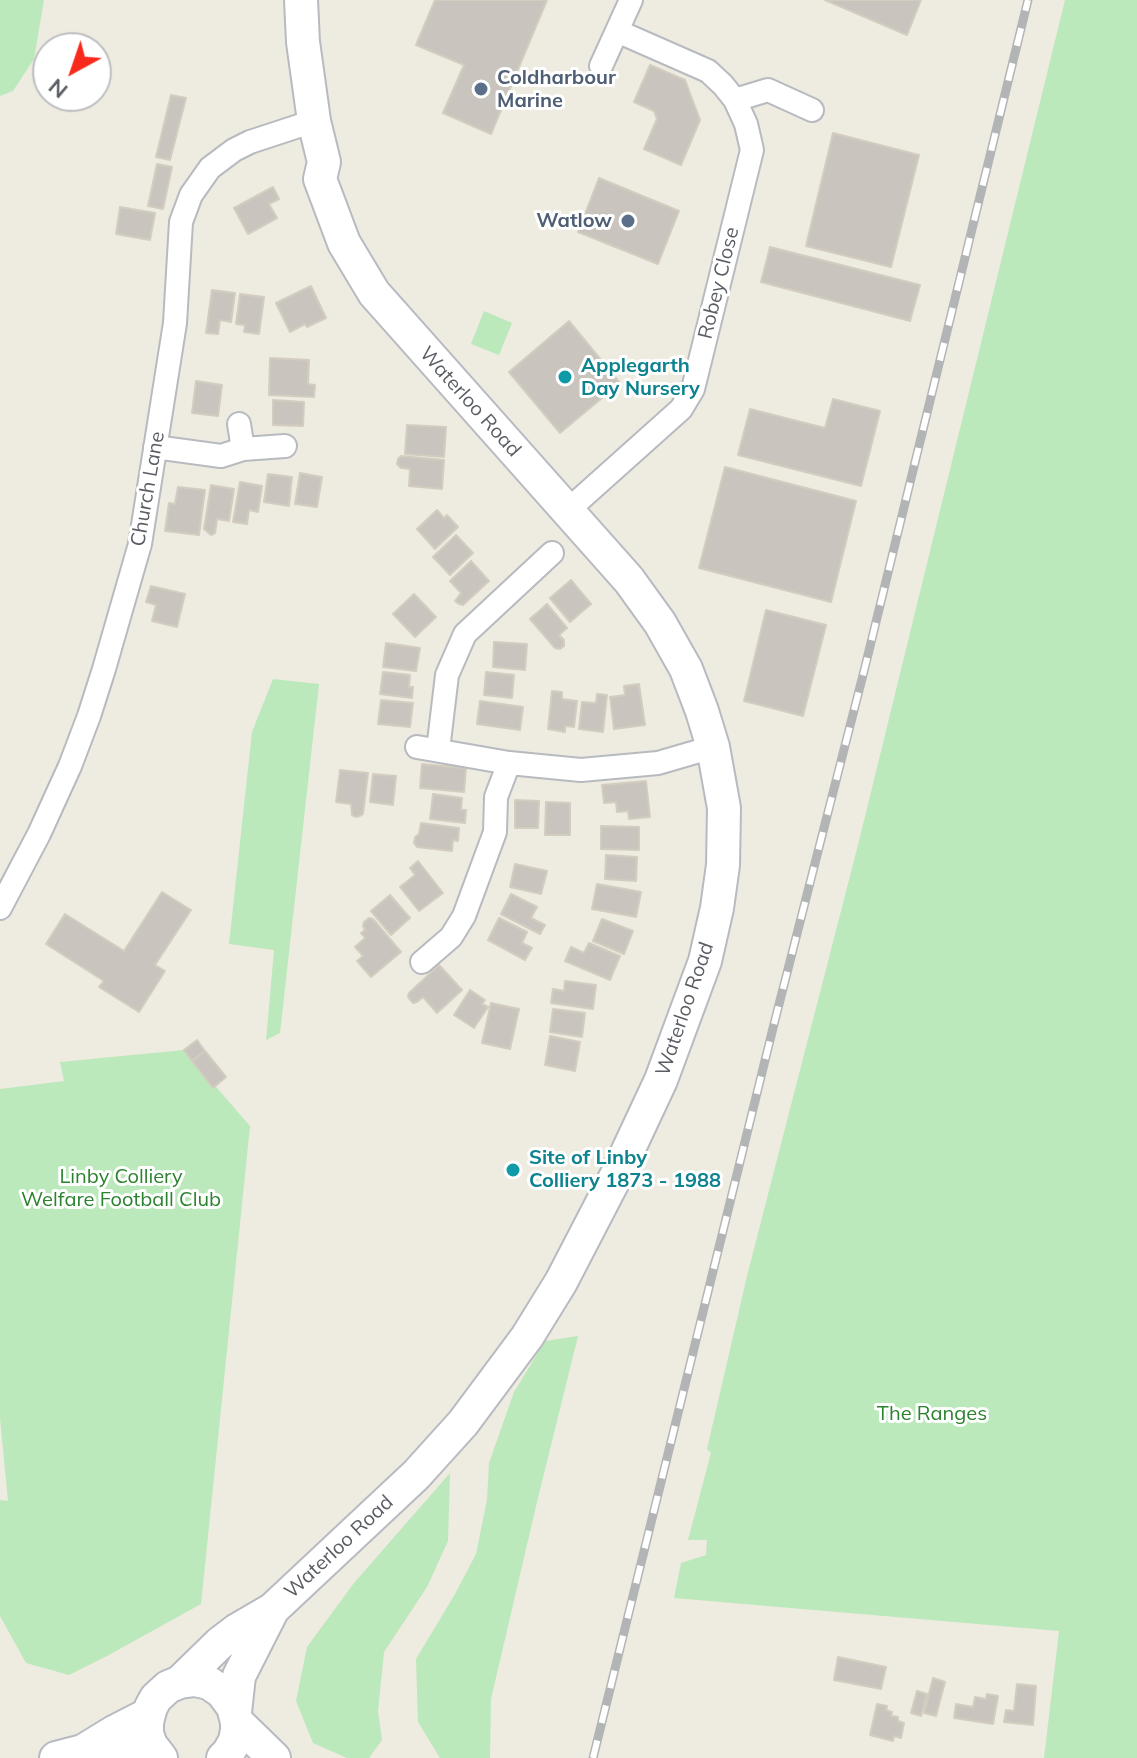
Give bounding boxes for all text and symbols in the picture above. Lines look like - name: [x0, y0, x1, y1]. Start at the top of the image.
- north arrow: [32, 32, 112, 112]
- place label: Coldharbour Marine: [497, 66, 616, 113]
- text: N: [42, 73, 73, 105]
- marker: Coldharbour Marine: [472, 80, 490, 98]
- place label: Watlow: [536, 209, 612, 233]
- marker: Watlow: [619, 212, 637, 230]
- street label: Robey Close: [694, 225, 744, 341]
- street label: Waterloo Road: [414, 342, 526, 462]
- place label: Applegarth Day Nursery: [581, 354, 700, 401]
- marker: Applegarth Day Nursery: [556, 368, 574, 386]
- street label: Church Lane: [126, 430, 170, 548]
- street label: Waterloo Road: [651, 939, 719, 1079]
- place label: Site of Linby Colliery 1873 - 1988: [529, 1146, 721, 1193]
- marker: Site of Linby Colliery 1873 - 1988: [504, 1161, 522, 1179]
- park label: Linby Colliery Welfare Football Club: [21, 1165, 221, 1212]
- park label: The Ranges: [877, 1402, 987, 1426]
- street label: Waterloo Road: [280, 1490, 398, 1604]

